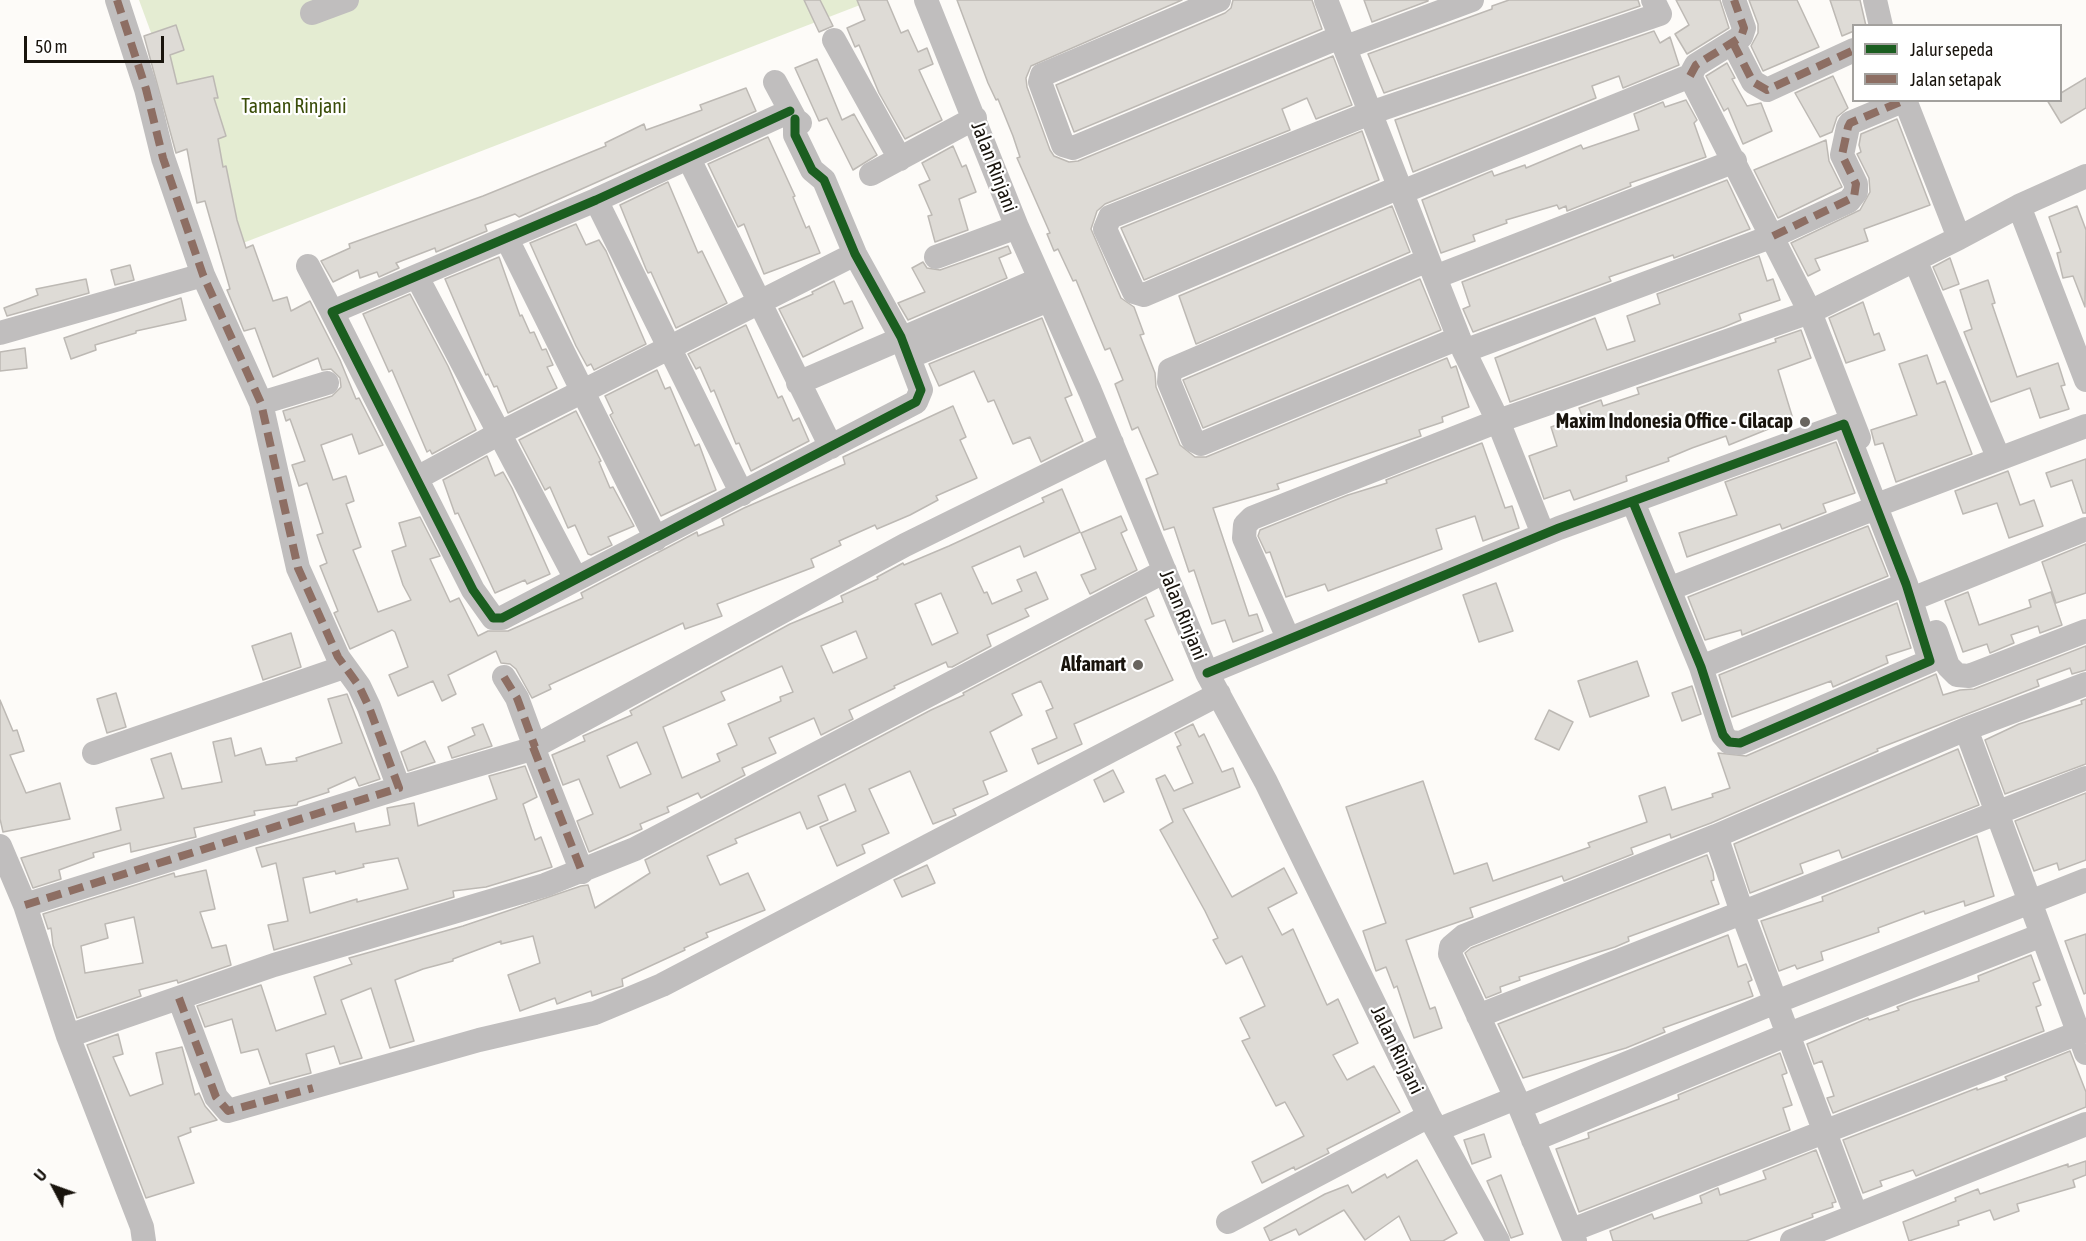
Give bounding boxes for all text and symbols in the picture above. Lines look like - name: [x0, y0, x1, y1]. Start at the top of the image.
- scale bar: [27, 24, 166, 62]
- legend: [1852, 24, 2062, 102]
- text: 50 m: [35, 36, 67, 57]
- text: Jalur sepeda: [1910, 39, 1993, 60]
- text: Jalan setapak: [1910, 69, 2001, 90]
- park label: Taman Rinjani: [241, 95, 347, 119]
- street label: Jalan Rinjani: [966, 118, 1022, 216]
- place label: Maxim Indonesia Office - Cilacap: [1556, 410, 1793, 434]
- marker: Maxim Indonesia Office - Cilacap: [1798, 415, 1812, 429]
- street label: Jalan Rinjani: [1154, 566, 1212, 664]
- place label: Alfamart: [1061, 653, 1126, 677]
- marker: Alfamart: [1131, 658, 1145, 672]
- street label: Jalan Rinjani: [1365, 1002, 1429, 1098]
- north arrow: [24, 1157, 84, 1217]
- text: U: [31, 1166, 50, 1185]

